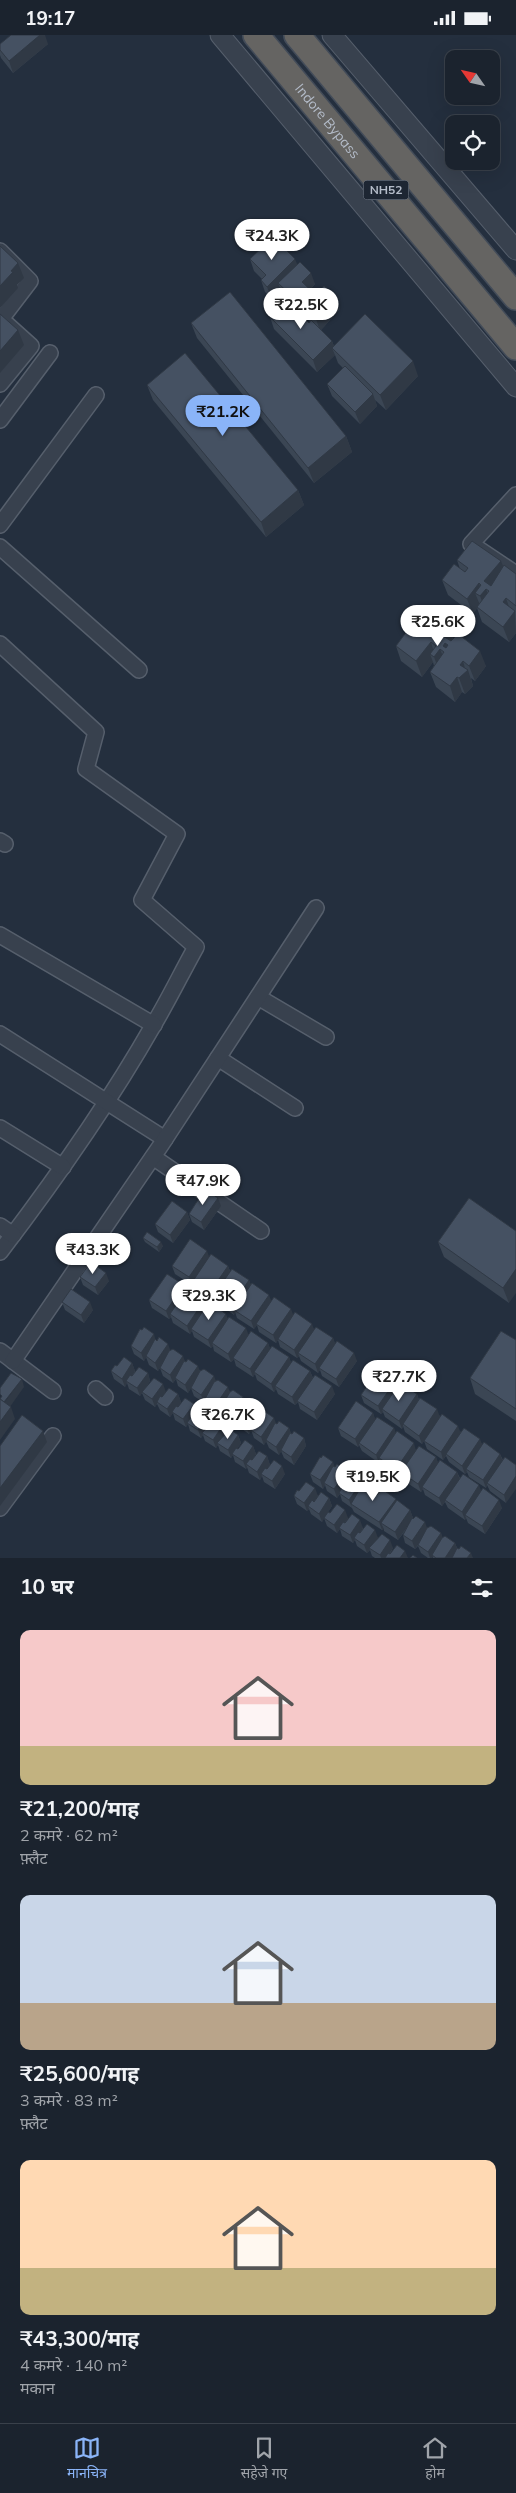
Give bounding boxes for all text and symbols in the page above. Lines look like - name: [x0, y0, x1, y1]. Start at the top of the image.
- text: 19:17: [25, 6, 75, 30]
- north arrow: [445, 50, 500, 105]
- map controls: [445, 50, 500, 170]
- street label: Indore Bypass: [291, 80, 364, 162]
- button: locate: [445, 115, 500, 170]
- road number: NH52: [364, 181, 408, 199]
- pin: ₹24.3K: [231, 219, 313, 261]
- text: ₹24.3K: [245, 225, 299, 245]
- pin: ₹22.5K: [260, 287, 342, 330]
- text: ₹22.5K: [274, 294, 328, 314]
- pin: ₹21.2K: [182, 395, 264, 437]
- text: ₹21.2K: [196, 401, 250, 421]
- pin: ₹25.6K: [397, 605, 479, 647]
- text: ₹25.6K: [411, 611, 465, 631]
- pin: ₹47.9K: [162, 1163, 244, 1206]
- text: ₹47.9K: [176, 1170, 230, 1190]
- pin: ₹43.3K: [52, 1233, 134, 1275]
- text: ₹43.3K: [66, 1239, 120, 1259]
- pin: ₹29.3K: [168, 1279, 250, 1321]
- text: ₹29.3K: [182, 1285, 236, 1305]
- pin: ₹27.7K: [358, 1359, 440, 1402]
- text: ₹27.7K: [372, 1366, 426, 1386]
- pin: ₹26.7K: [187, 1397, 269, 1440]
- text: ₹26.7K: [201, 1404, 255, 1424]
- pin: ₹19.5K: [332, 1459, 414, 1502]
- text: ₹19.5K: [346, 1466, 400, 1486]
- text: 10 घर: [20, 1573, 74, 1599]
- icon: filters: [468, 1574, 496, 1602]
- icon: home: [213, 1663, 303, 1753]
- text: ₹21,200/माह: [20, 1795, 139, 1821]
- text: 2 कमरे · 62 m²: [20, 1825, 118, 1845]
- text: फ़्लैट: [20, 1848, 48, 1868]
- icon: home: [213, 1928, 303, 2018]
- text: ₹25,600/माह: [20, 2060, 139, 2086]
- text: 3 कमरे · 83 m²: [20, 2090, 118, 2110]
- text: फ़्लैट: [20, 2113, 48, 2133]
- icon: home: [213, 2193, 303, 2283]
- text: ₹43,300/माह: [20, 2325, 139, 2351]
- text: 4 कमरे · 140 m²: [20, 2355, 127, 2375]
- text: मकान: [20, 2378, 55, 2398]
- tab: मानचित्र: [67, 2434, 107, 2484]
- tab: सहेजे गए: [241, 2434, 287, 2484]
- tab: होम: [421, 2434, 449, 2484]

